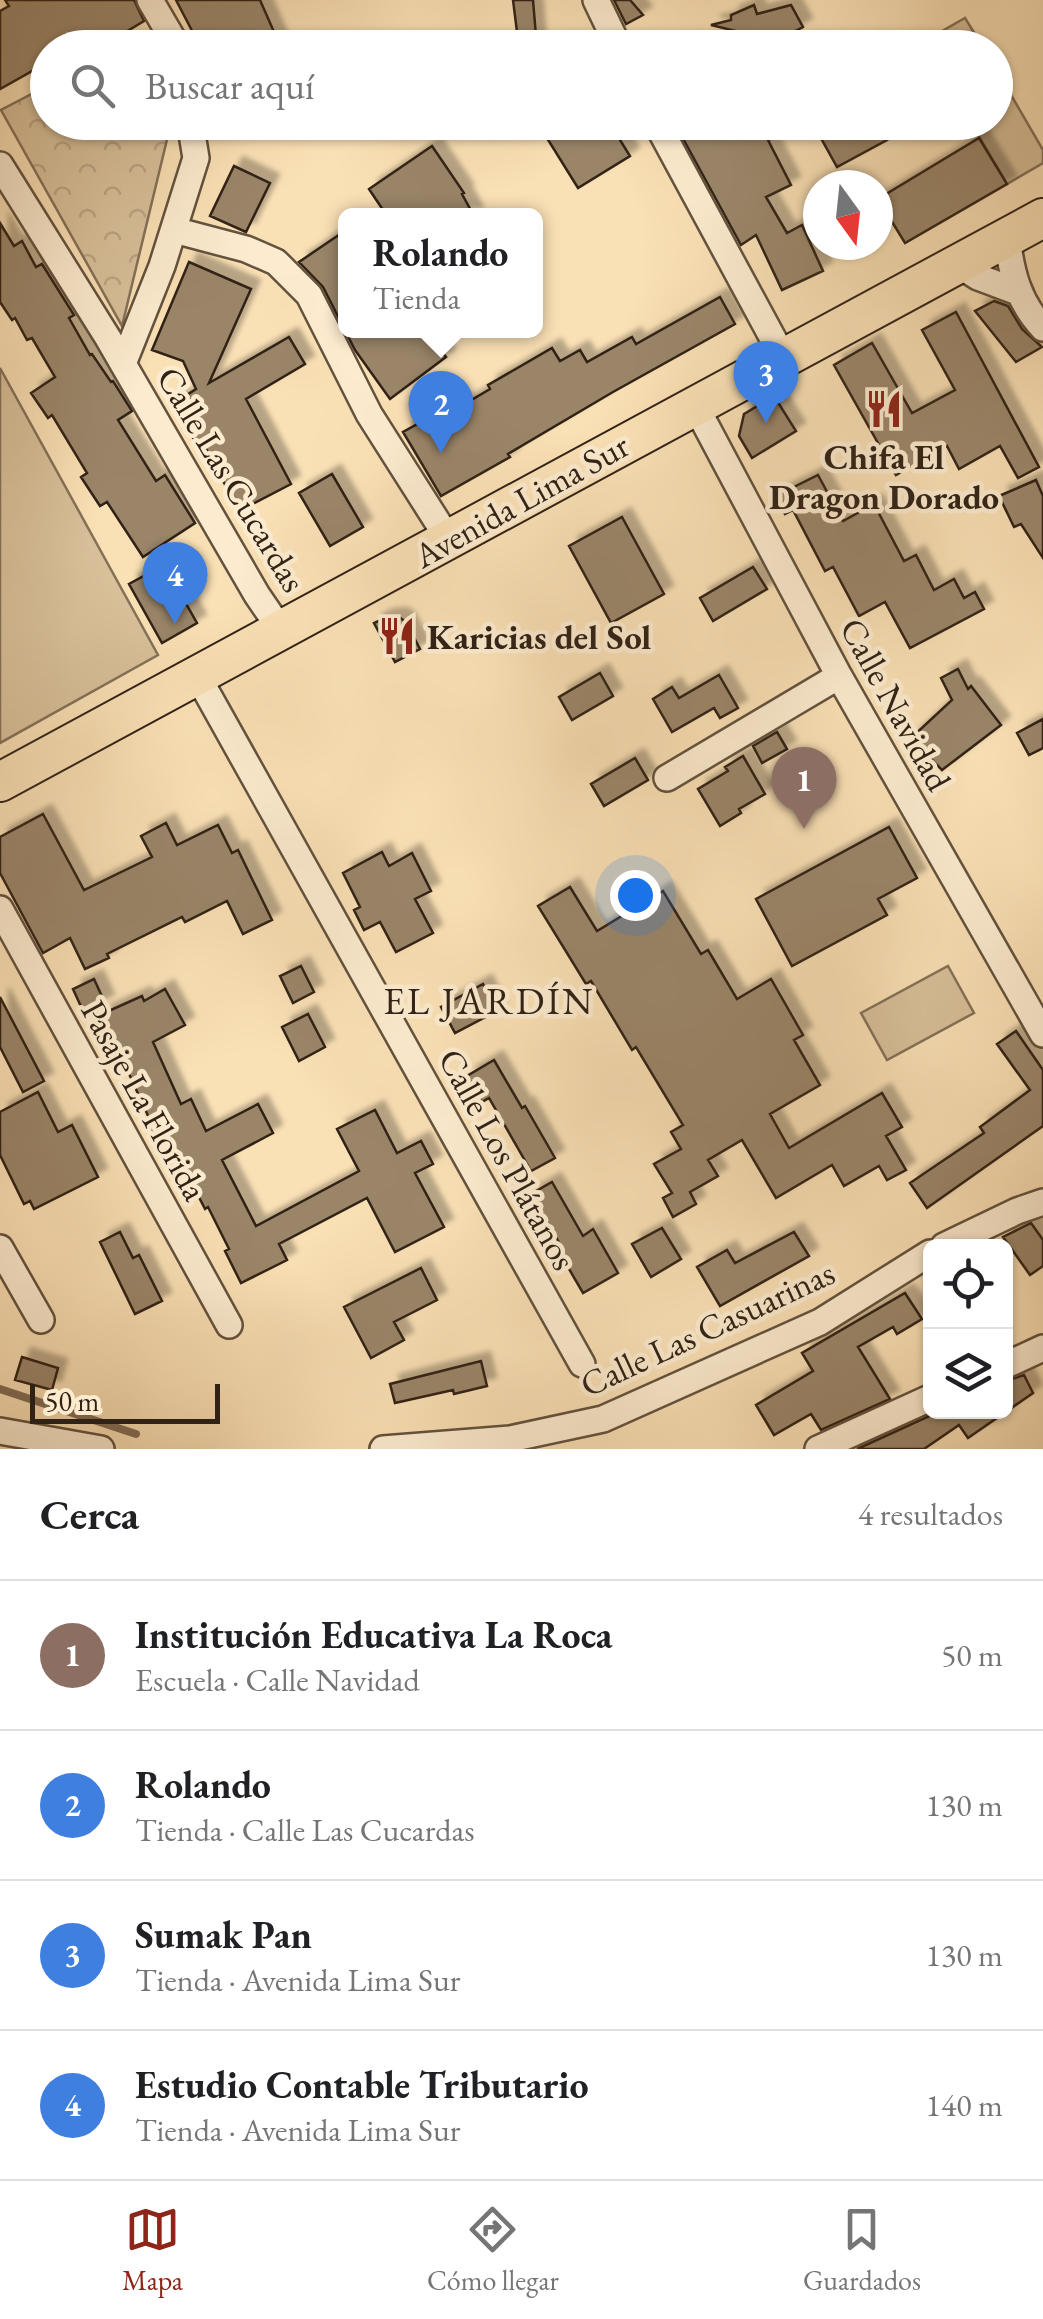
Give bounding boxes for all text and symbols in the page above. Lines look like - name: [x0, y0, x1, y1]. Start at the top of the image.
- search box: [30, 30, 1013, 140]
- icon: search: [65, 58, 120, 113]
- text: Buscar aquí: [145, 61, 314, 110]
- north arrow: [803, 170, 893, 260]
- popup: [338, 208, 543, 338]
- text: Rolando: [373, 228, 508, 277]
- text: Tienda: [373, 277, 460, 319]
- pin: 3: [734, 340, 798, 423]
- street label: Calle Las Cucardas: [147, 358, 317, 600]
- pin: 2: [408, 370, 474, 453]
- restaurant icon: Chifa El Dragon Dorado: [863, 388, 905, 430]
- street label: Avenida Lima Sur: [405, 422, 637, 578]
- place label: Chifa El Dragon Dorado: [769, 434, 999, 519]
- pin: 4: [142, 542, 208, 624]
- street label: Calle Navidad: [830, 610, 962, 798]
- place label: Karicias del Sol: [427, 614, 651, 659]
- restaurant icon: Karicias del Sol: [376, 615, 418, 657]
- pin: 1: [772, 746, 836, 829]
- your location: [610, 870, 661, 921]
- district label: EL JARDÍN: [383, 976, 595, 1025]
- street label: Pasaje La Florida: [72, 992, 219, 1208]
- street label: Calle Los Plátanos: [429, 1040, 587, 1278]
- map controls: [923, 1239, 1013, 1419]
- button: locate: [923, 1239, 1013, 1329]
- street label: Calle Las Casuarinas: [573, 1249, 841, 1407]
- button: layers: [923, 1329, 1013, 1419]
- scale bar: [30, 1379, 220, 1424]
- text: 50 m: [45, 1383, 99, 1419]
- text: Cerca: [40, 1487, 139, 1542]
- text: 4 resultados: [858, 1493, 1003, 1535]
- text: Institución Educativa La Roca: [135, 1610, 612, 1659]
- text: 1: [64, 1634, 81, 1676]
- text: 50 m: [941, 1634, 1003, 1676]
- text: Escuela · Calle Navidad: [135, 1659, 420, 1701]
- text: Rolando: [135, 1760, 271, 1809]
- text: 2: [64, 1784, 81, 1826]
- text: 130 m: [926, 1784, 1003, 1826]
- text: Tienda · Calle Las Cucardas: [135, 1809, 475, 1851]
- text: Sumak Pan: [135, 1910, 312, 1959]
- text: 3: [64, 1934, 81, 1976]
- text: 130 m: [926, 1934, 1003, 1976]
- text: Tienda · Avenida Lima Sur: [135, 1959, 461, 2001]
- text: Estudio Contable Tributario: [135, 2060, 589, 2109]
- text: 4: [64, 2084, 81, 2126]
- text: 140 m: [926, 2084, 1003, 2126]
- text: Tienda · Avenida Lima Sur: [135, 2109, 461, 2151]
- tab: Mapa: [122, 2202, 183, 2298]
- tab: Cómo llegar: [427, 2202, 559, 2298]
- tab: Guardados: [803, 2202, 921, 2298]

